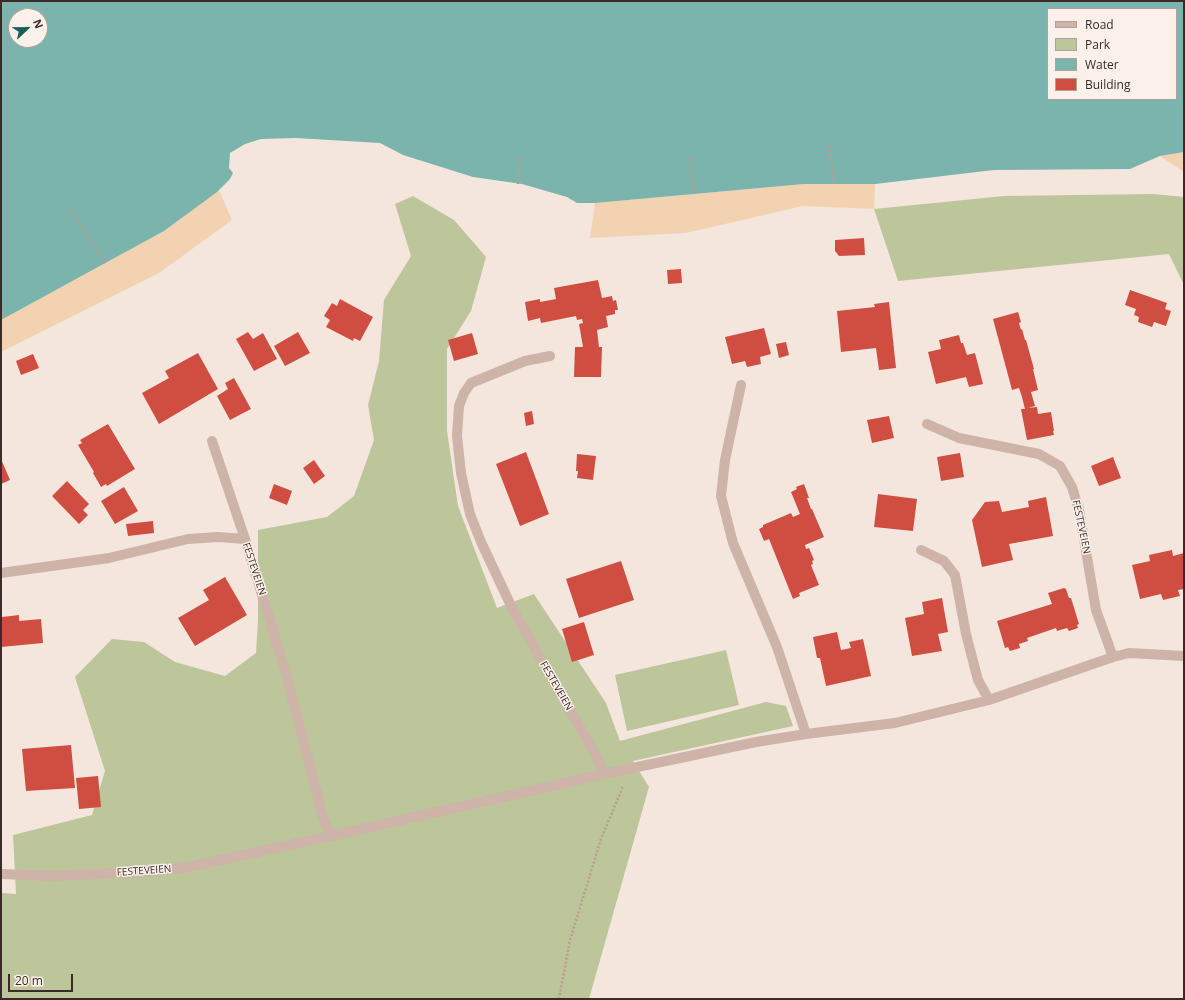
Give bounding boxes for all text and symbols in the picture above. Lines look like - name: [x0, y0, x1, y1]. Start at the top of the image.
- north arrow: [8, 8, 48, 48]
- legend: [1047, 8, 1177, 100]
- text: Road: [1085, 16, 1114, 33]
- text: N: [30, 17, 47, 31]
- text: Park: [1085, 36, 1110, 53]
- text: Water: [1085, 56, 1119, 73]
- text: Building: [1085, 76, 1130, 93]
- street label: FESTEVEIEN: [1069, 499, 1093, 555]
- street label: FESTEVEIEN: [240, 541, 268, 597]
- street label: FESTEVEIEN: [537, 659, 575, 713]
- street label: FESTEVEIEN: [116, 863, 172, 879]
- scale bar: [10, 966, 75, 992]
- text: 20 m: [15, 972, 43, 989]

